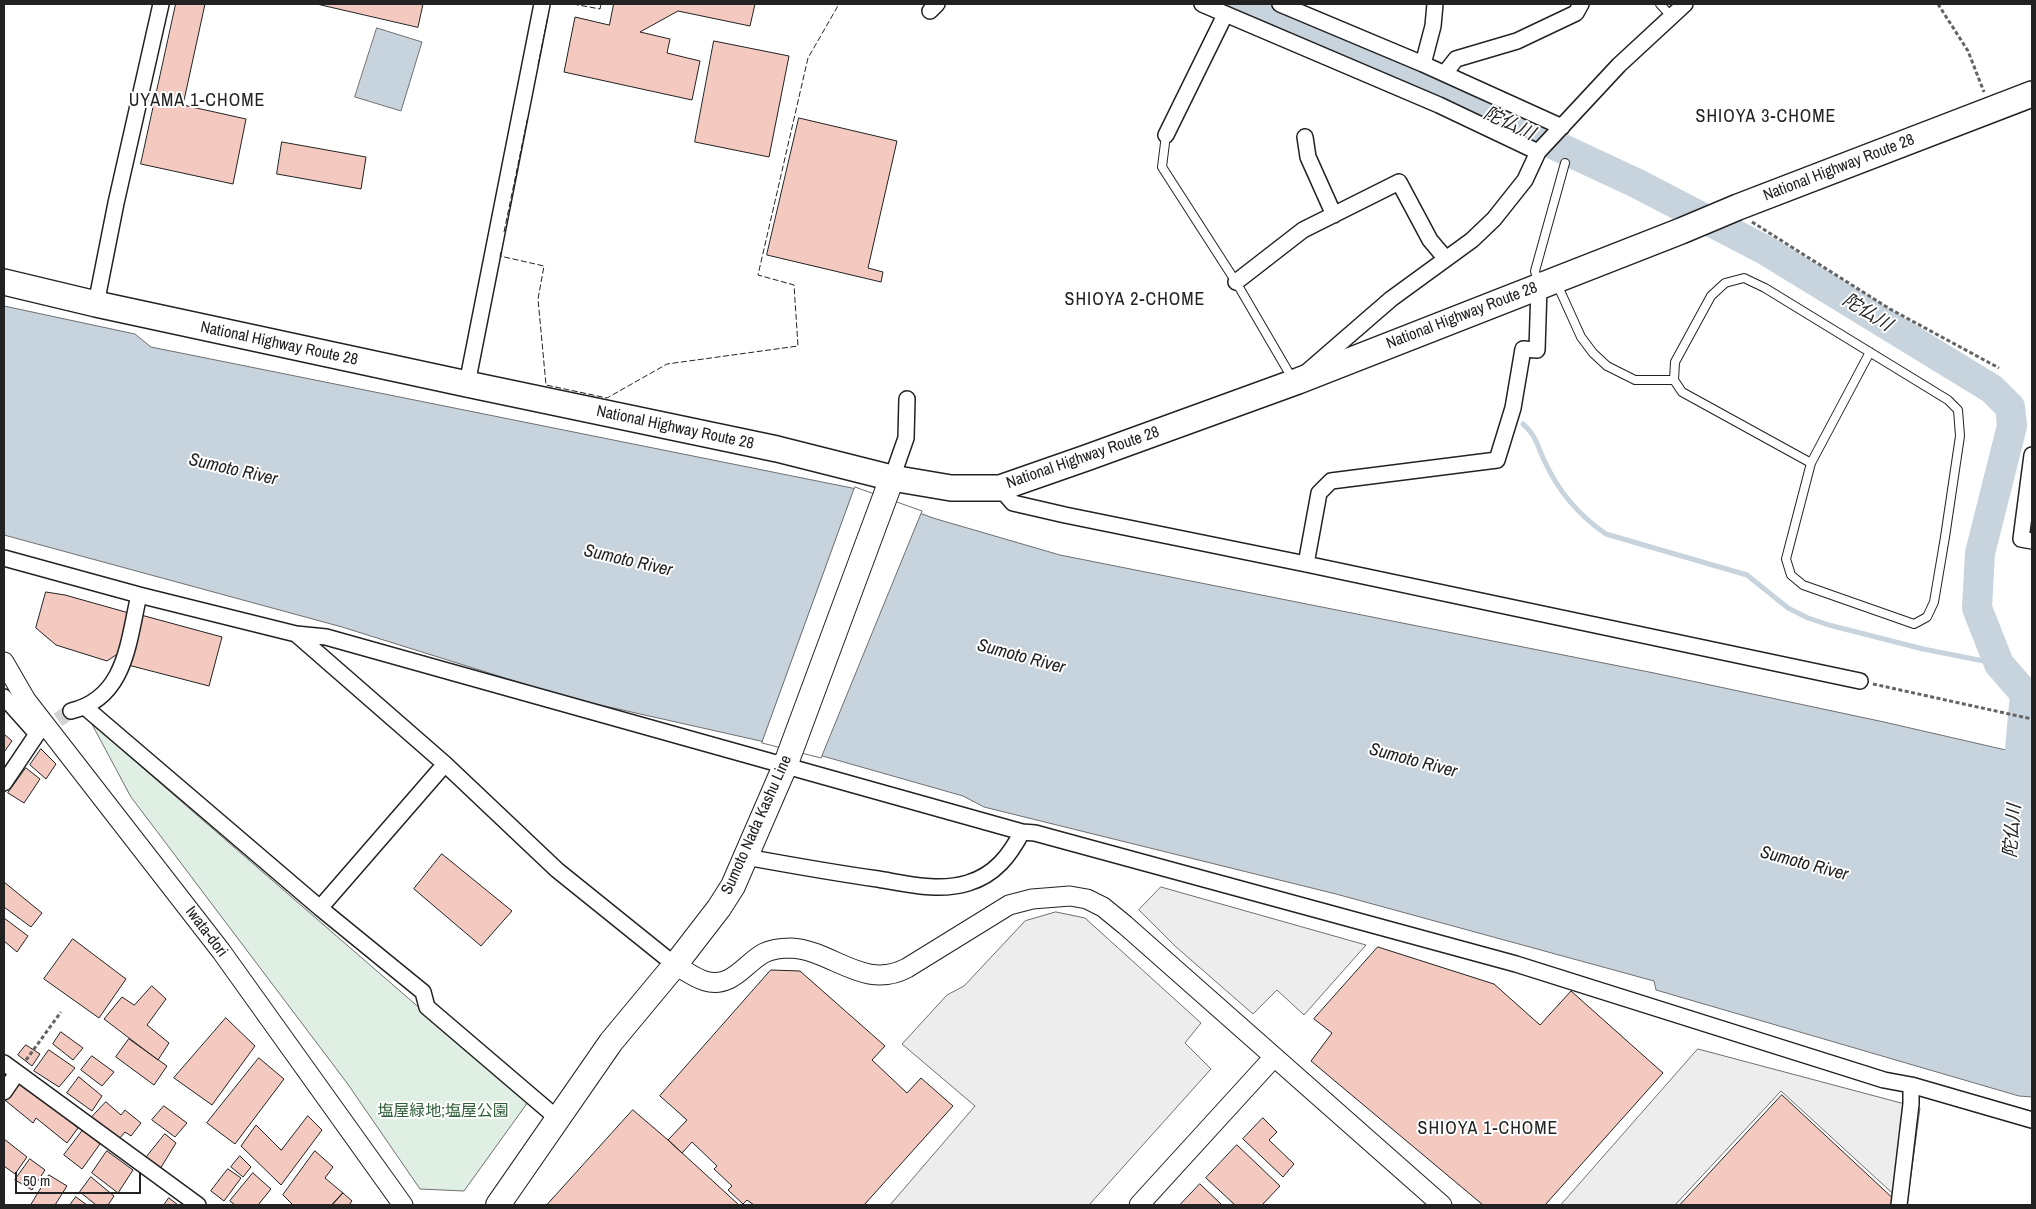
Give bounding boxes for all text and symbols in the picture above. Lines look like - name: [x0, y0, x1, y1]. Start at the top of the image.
- district label: UYAMA 1-CHOME: [127, 90, 267, 112]
- water label: 陀仏川: [1480, 103, 1538, 145]
- district label: SHIOYA 3-CHOME: [1694, 106, 1838, 128]
- street label: National Highway Route 28: [1761, 130, 1917, 206]
- street label: National Highway Route 28: [1384, 278, 1540, 354]
- district label: SHIOYA 2-CHOME: [1063, 289, 1207, 311]
- water label: 陀仏川: [1838, 290, 1896, 336]
- street label: National Highway Route 28: [199, 318, 359, 370]
- street label: National Highway Route 28: [595, 402, 755, 454]
- street label: National Highway Route 28: [1004, 423, 1162, 493]
- water label: Sumoto River: [187, 449, 279, 491]
- water label: Sumoto River: [582, 540, 674, 582]
- water label: Sumoto River: [975, 635, 1067, 679]
- water label: Sumoto River: [1367, 739, 1459, 783]
- street label: Sumoto Nada Kashu Line: [718, 752, 796, 898]
- water label: 陀仏川: [2000, 803, 2026, 859]
- water label: Sumoto River: [1758, 842, 1850, 886]
- street label: Iwata-dori: [181, 903, 231, 961]
- park label: 塩屋緑地;塩屋公園: [377, 1102, 509, 1122]
- district label: SHIOYA 1-CHOME: [1416, 1118, 1560, 1140]
- scale bar: [18, 1162, 144, 1194]
- text: 50 m: [23, 1170, 50, 1191]

